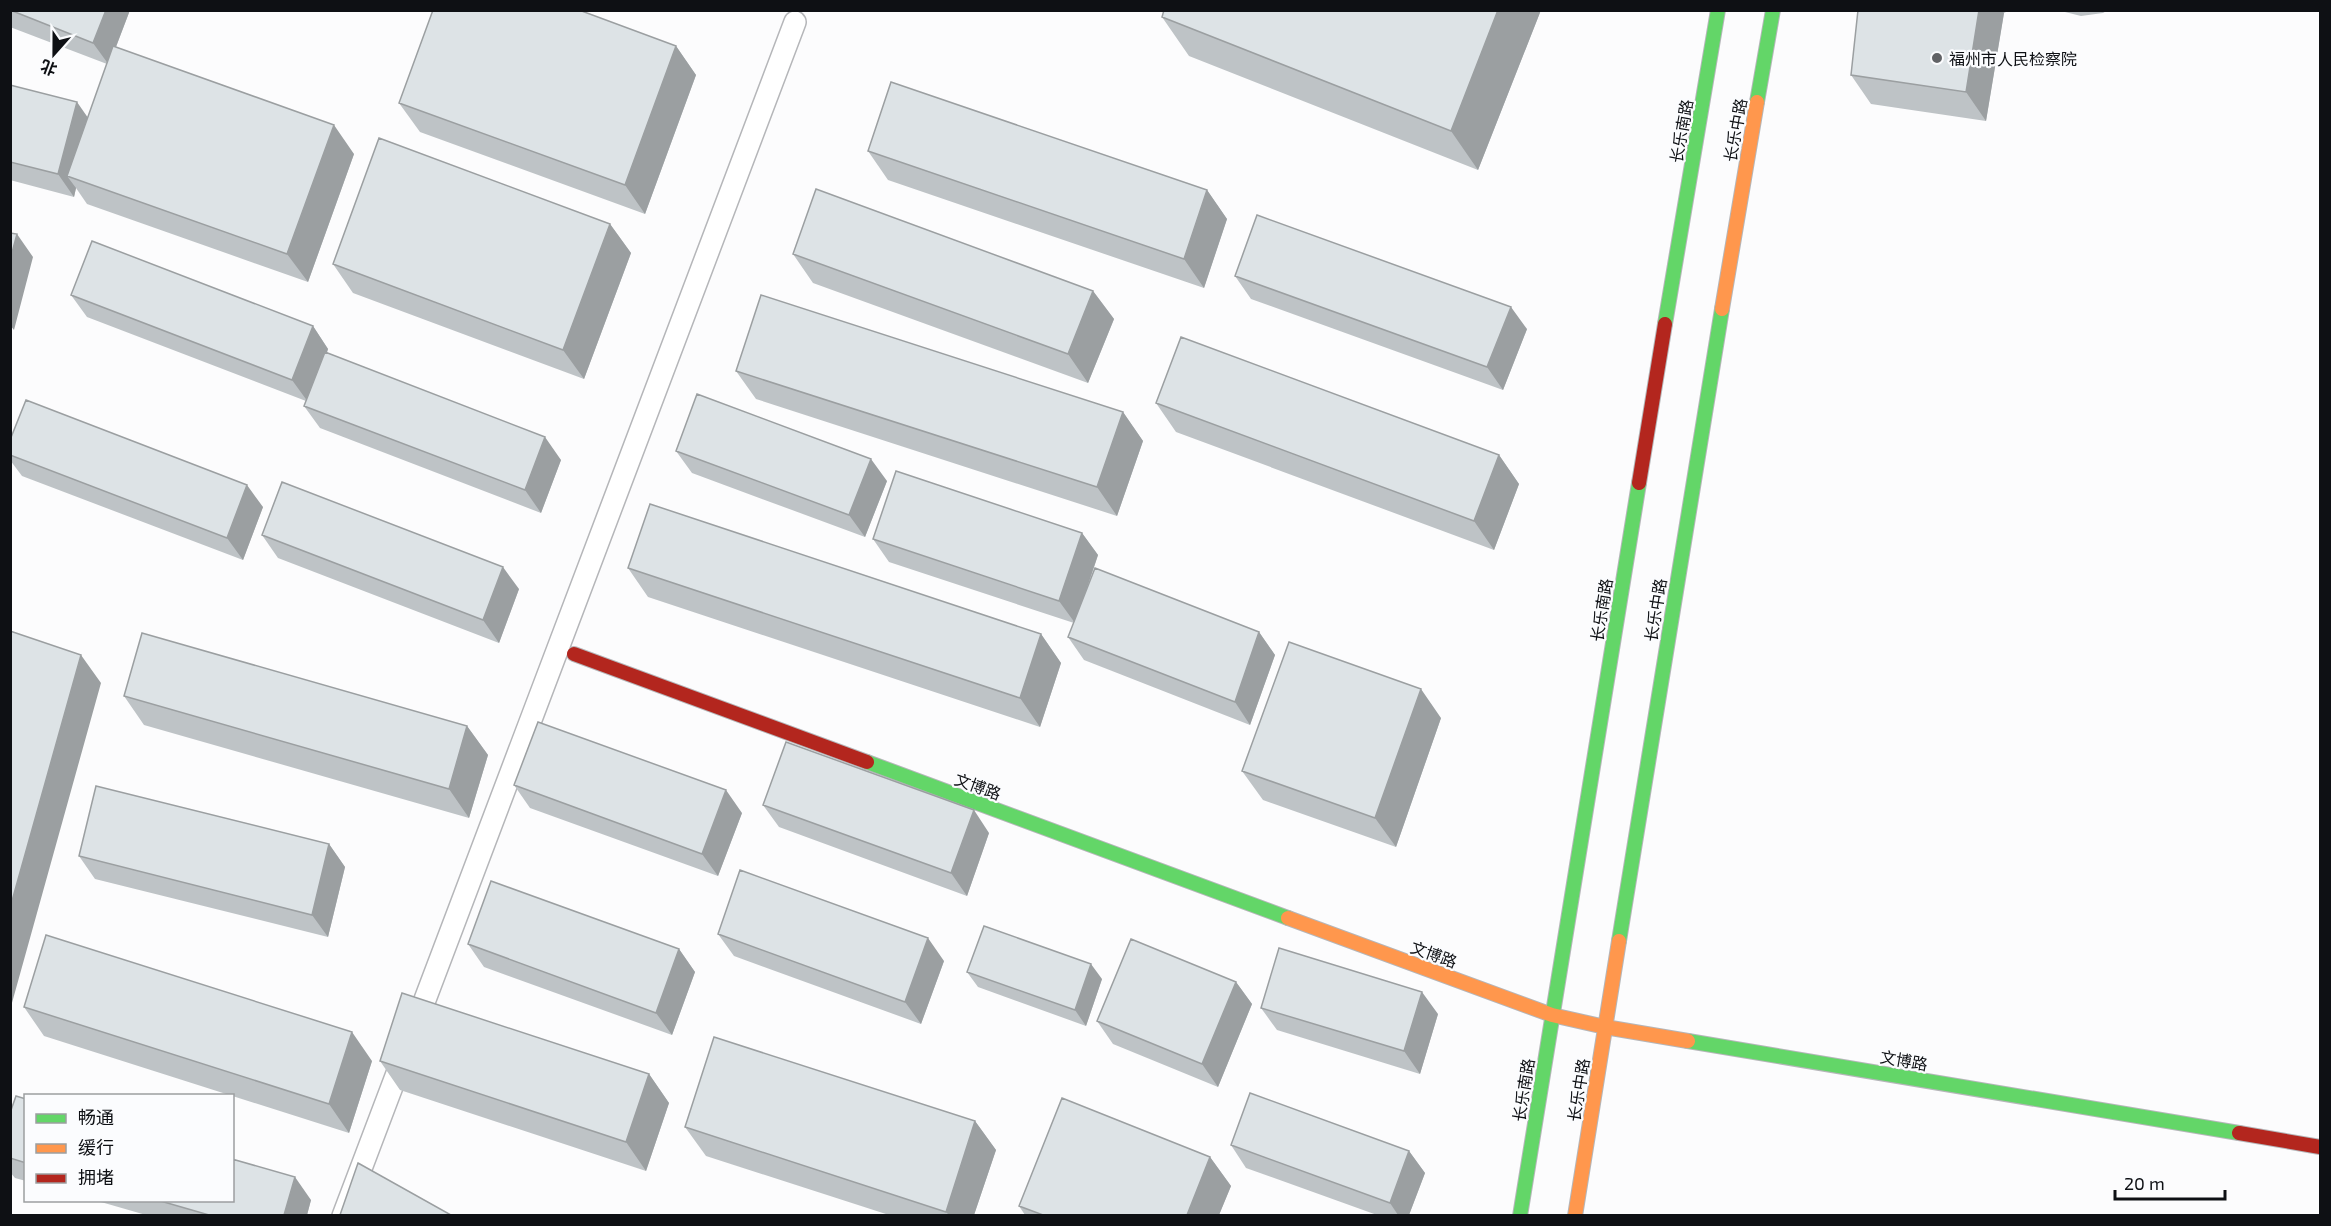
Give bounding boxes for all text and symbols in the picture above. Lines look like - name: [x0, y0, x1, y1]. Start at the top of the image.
- north arrow: [24, 24, 84, 84]
- place label: 福州市人民检察院: [1949, 49, 2077, 68]
- marker: 福州市人民检察院: [1930, 51, 1944, 65]
- text: 北: [38, 57, 59, 80]
- street label: 长乐中路: [1720, 97, 1750, 163]
- street label: 长乐南路: [1666, 98, 1696, 164]
- street label: 长乐南路: [1587, 577, 1615, 643]
- street label: 长乐中路: [1641, 577, 1669, 643]
- street label: 文博路: [952, 769, 1004, 803]
- street label: 文博路: [1408, 937, 1460, 971]
- street label: 文博路: [1879, 1046, 1929, 1074]
- street label: 长乐南路: [1509, 1057, 1537, 1123]
- street label: 长乐中路: [1564, 1057, 1592, 1123]
- legend: [24, 1094, 234, 1202]
- text: 畅通: [78, 1106, 114, 1128]
- text: 缓行: [78, 1136, 114, 1158]
- scale bar: [2115, 1163, 2224, 1201]
- text: 拥堵: [78, 1166, 114, 1188]
- text: 20 m: [2124, 1172, 2165, 1194]

